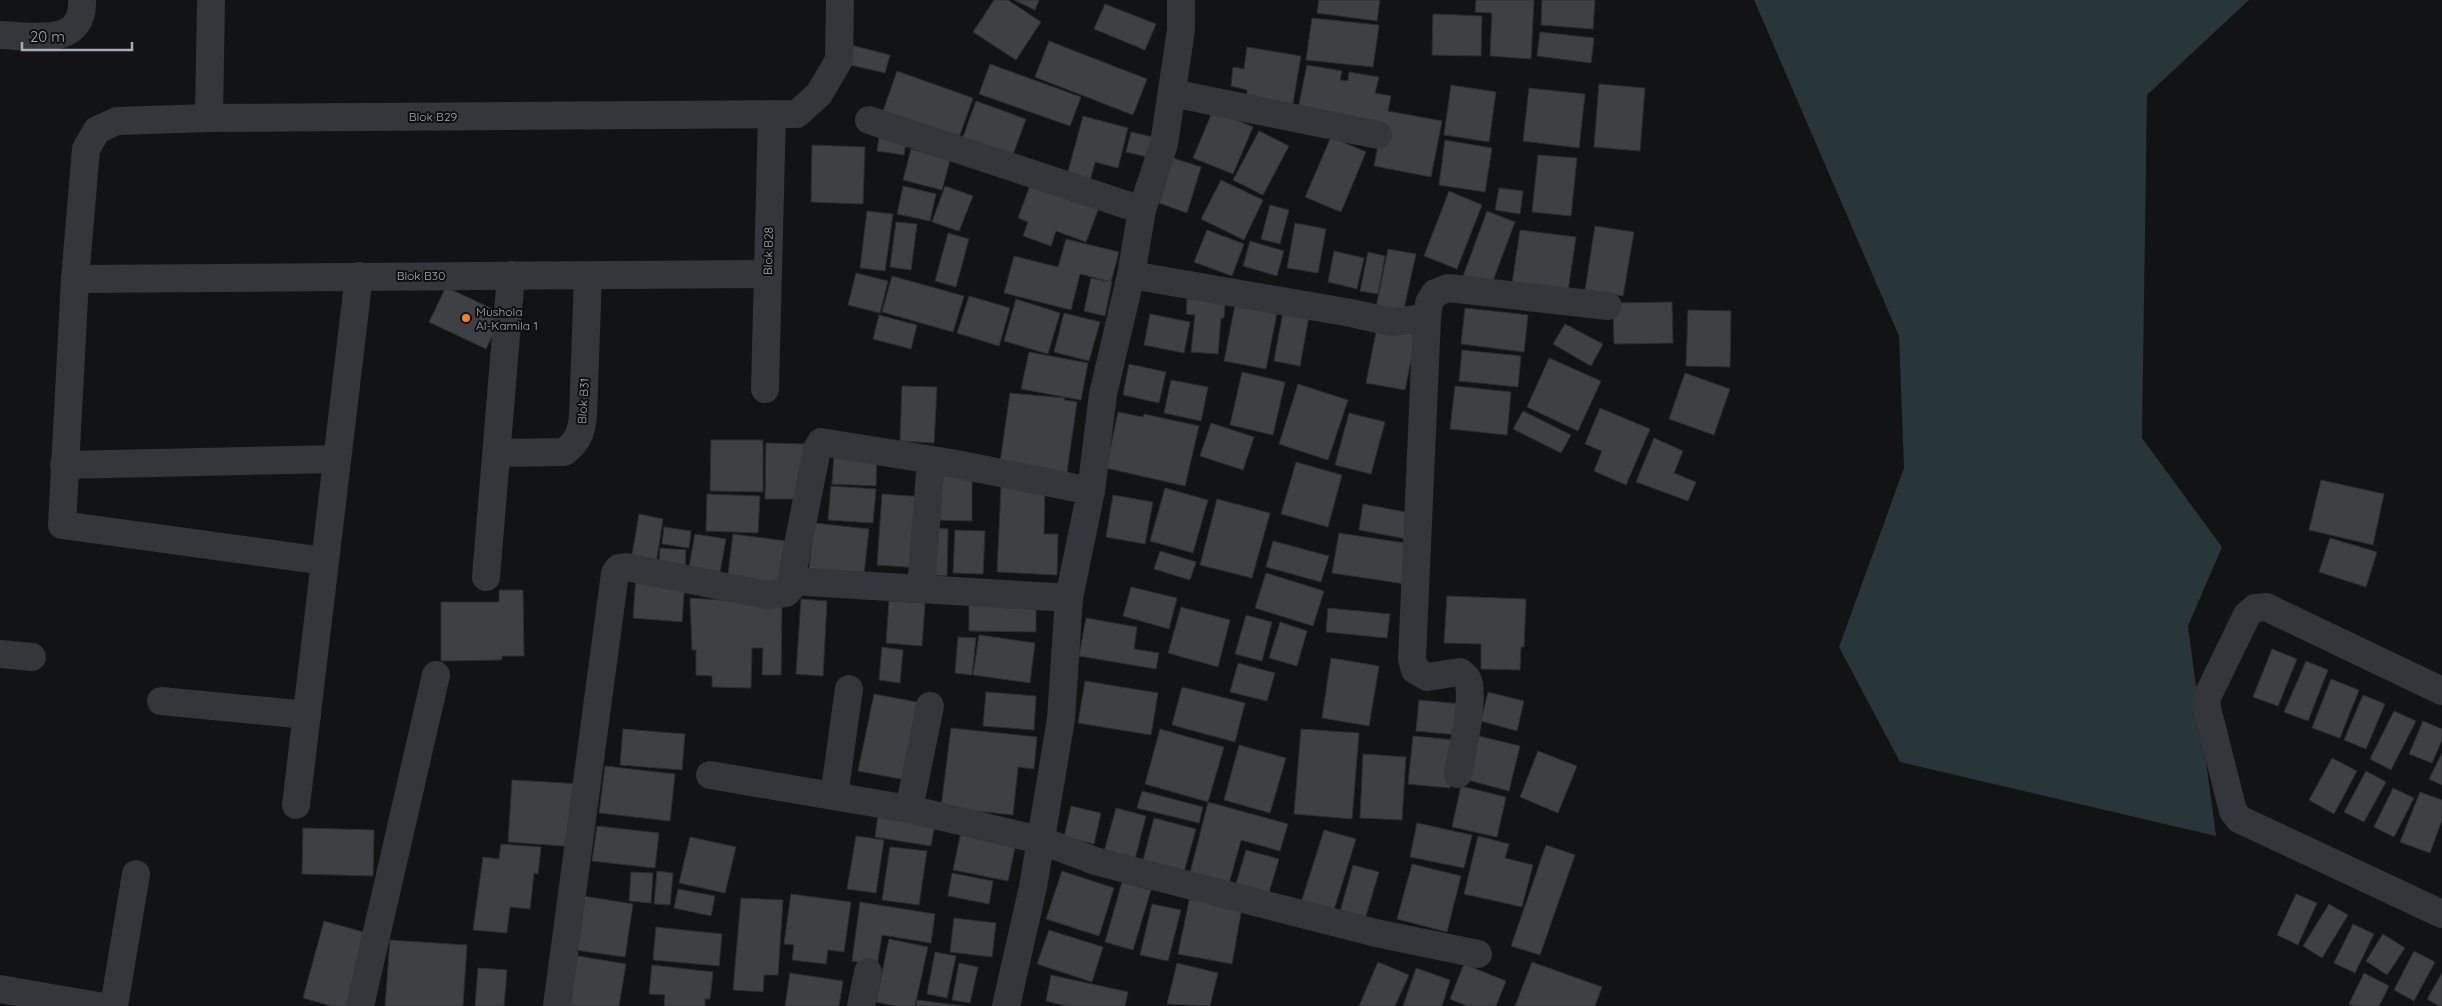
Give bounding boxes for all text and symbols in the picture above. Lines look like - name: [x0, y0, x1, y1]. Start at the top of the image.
- scale bar: [22, 20, 132, 52]
- text: 20 m: [30, 27, 65, 46]
- street label: Blok B29: [409, 109, 458, 124]
- street label: Blok B28: [760, 227, 776, 275]
- street label: Blok B30: [397, 268, 445, 283]
- place label: Mushola Al-Kamila 1: [476, 304, 538, 333]
- marker: Mushola Al-Kamila 1: [460, 312, 472, 324]
- street label: Blok B31: [574, 378, 592, 424]

